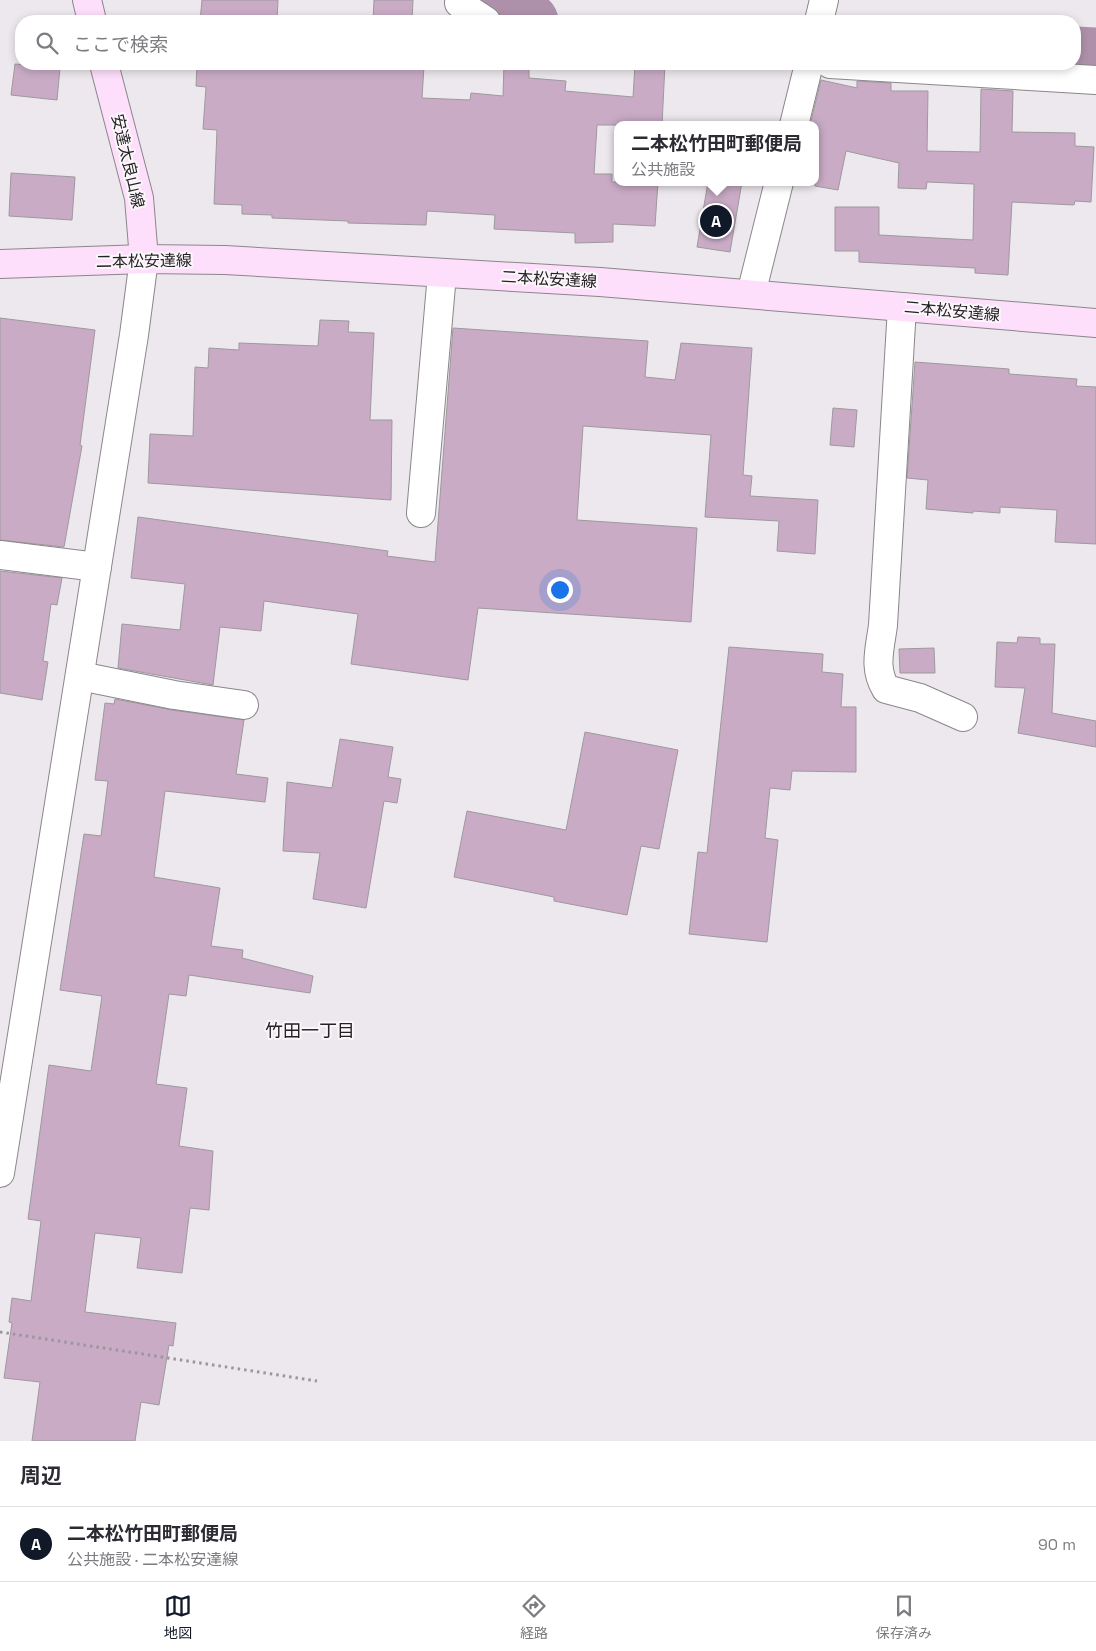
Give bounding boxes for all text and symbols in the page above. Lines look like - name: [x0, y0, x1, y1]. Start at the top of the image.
- search box: [15, 15, 1081, 70]
- icon: search: [33, 29, 61, 57]
- text: ここで検索: [73, 32, 168, 57]
- street label: 安達太良山線: [107, 112, 149, 210]
- popup: [614, 121, 819, 186]
- text: 二本松竹田町郵便局: [631, 131, 802, 156]
- text: 公共施設: [631, 159, 695, 180]
- pin: A: [700, 202, 732, 240]
- street label: 二本松安達線: [96, 250, 192, 272]
- street label: 二本松安達線: [501, 266, 597, 292]
- street label: 二本松安達線: [903, 296, 1001, 326]
- your location: [547, 577, 573, 603]
- district label: 竹田一丁目: [265, 1019, 355, 1042]
- text: 周辺: [20, 1462, 62, 1489]
- text: 二本松竹田町郵便局: [67, 1521, 238, 1546]
- text: A: [31, 1534, 41, 1555]
- text: 90 m: [1038, 1534, 1076, 1555]
- text: 公共施設 · 二本松安達線: [67, 1549, 238, 1570]
- tab: 地図: [164, 1592, 192, 1642]
- tab: 経路: [520, 1592, 548, 1642]
- tab: 保存済み: [876, 1592, 932, 1642]

